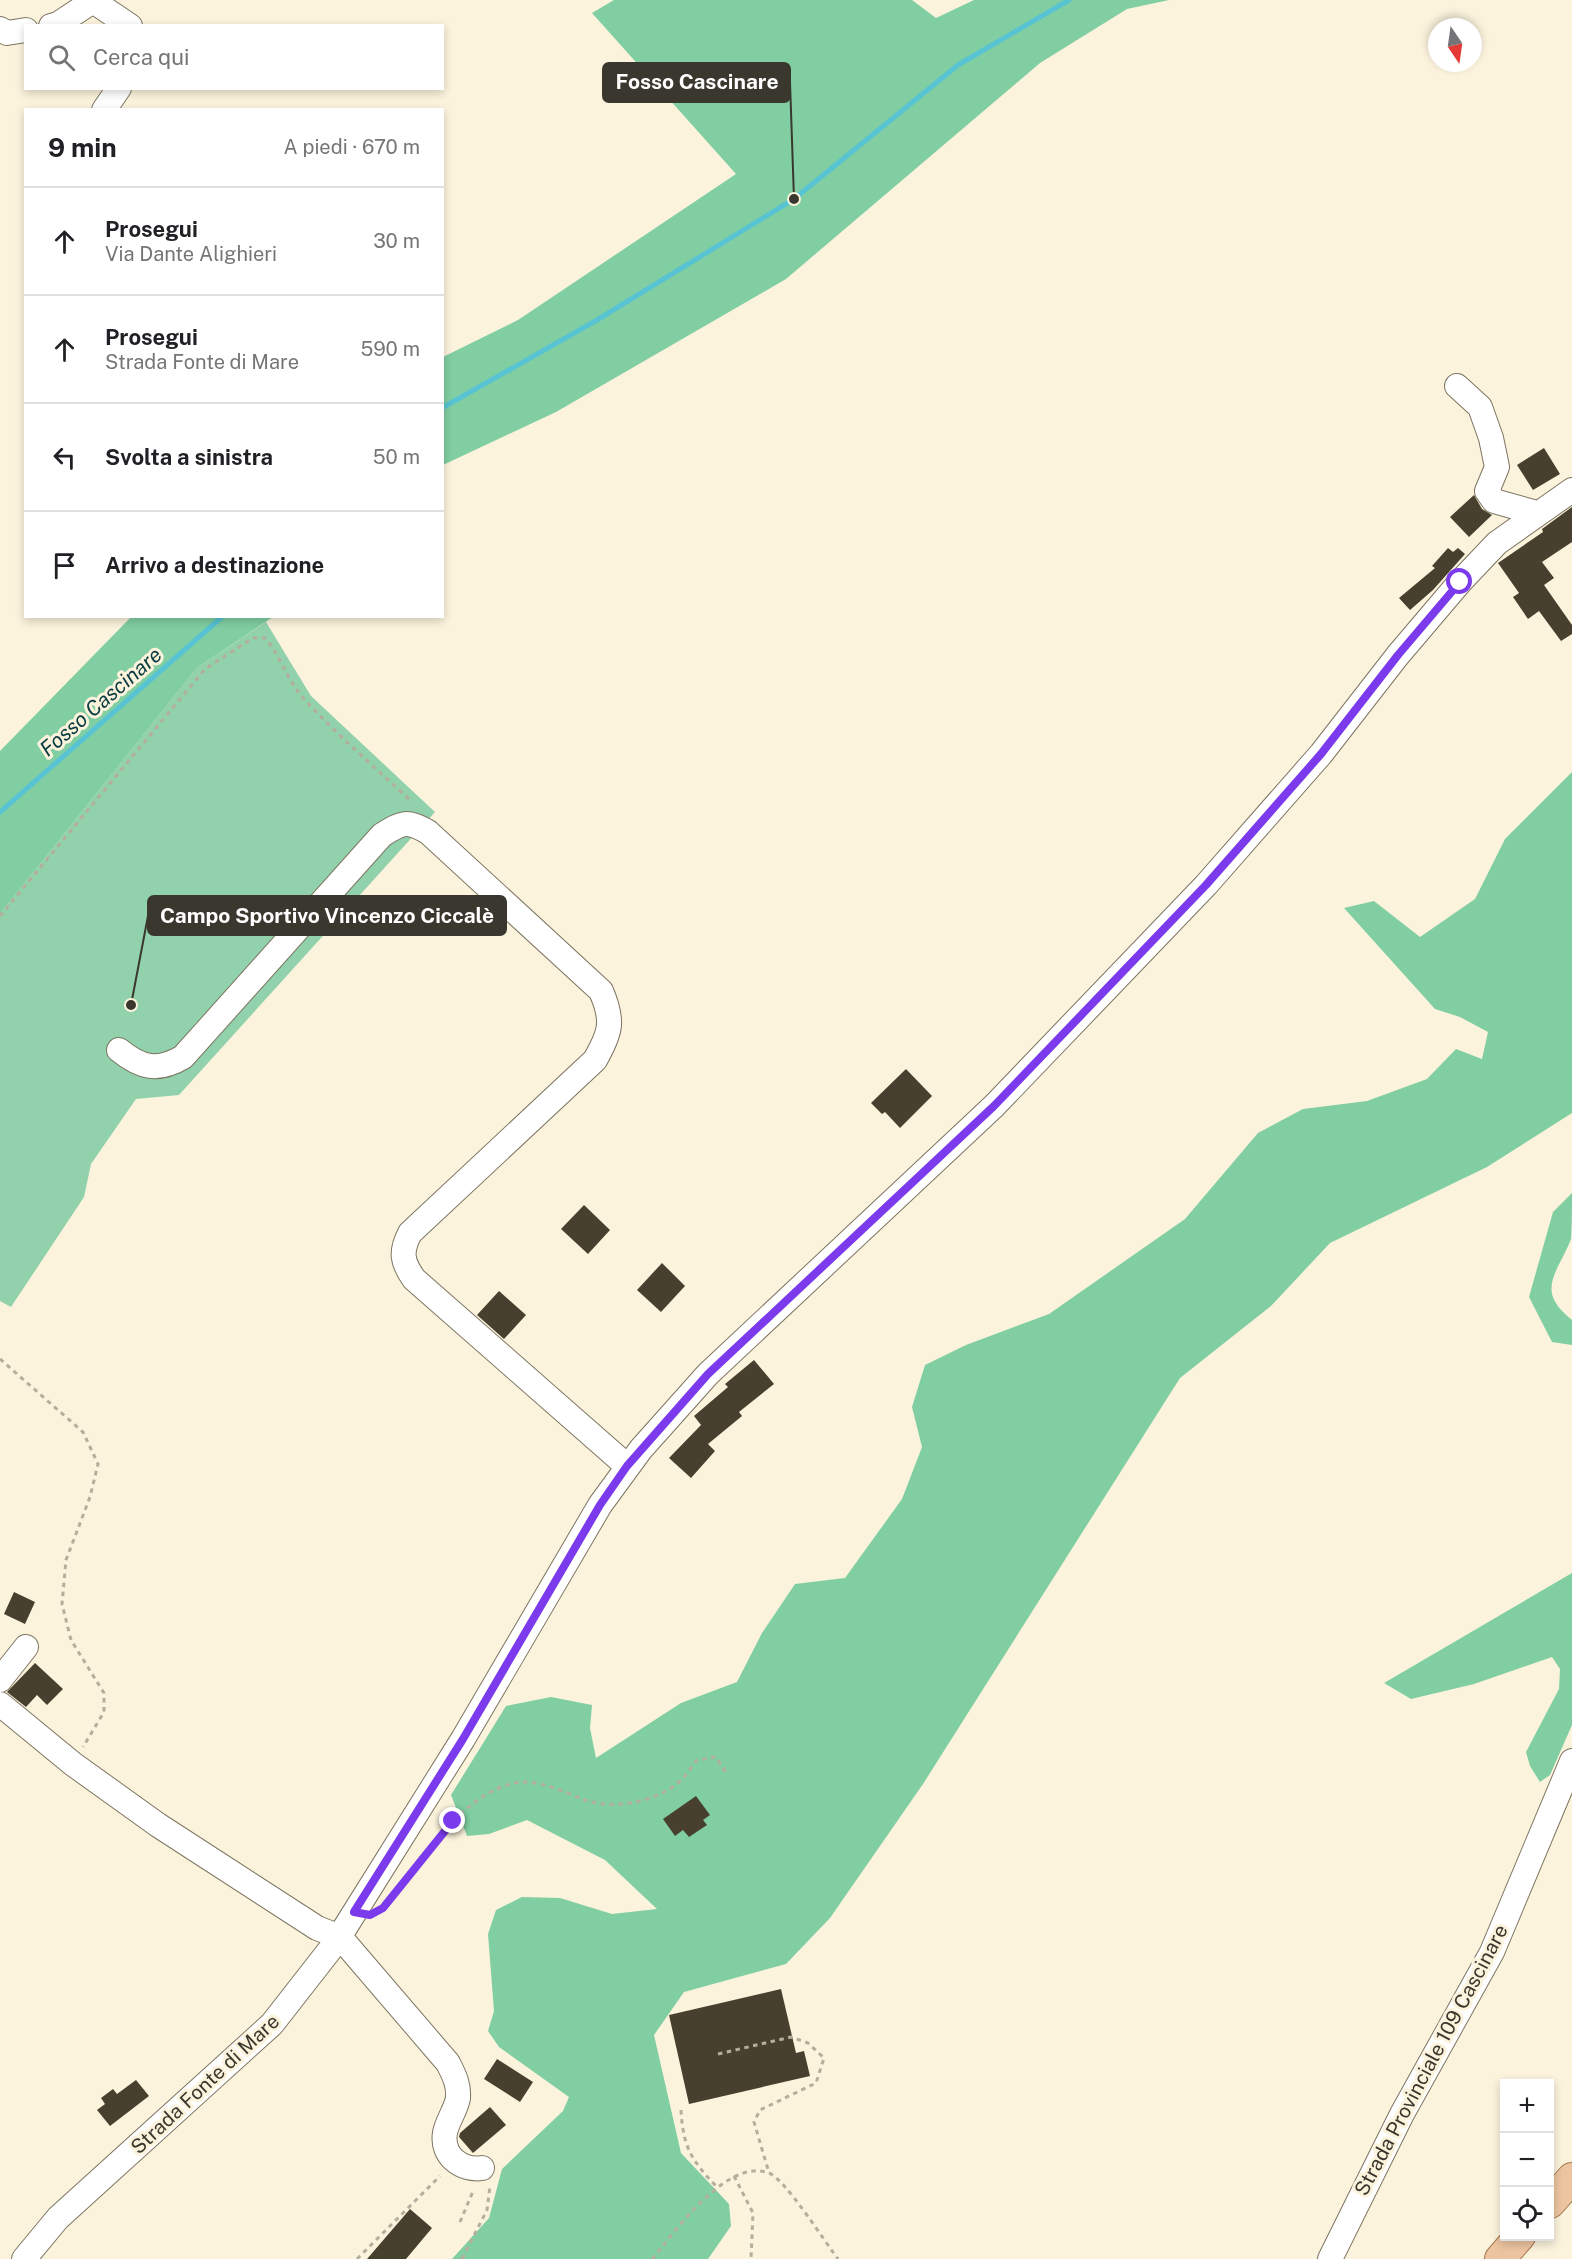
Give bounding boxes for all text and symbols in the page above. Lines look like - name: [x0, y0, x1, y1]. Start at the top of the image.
- north arrow: [1428, 18, 1482, 72]
- search box: [24, 24, 444, 90]
- icon: search: [45, 41, 78, 74]
- text: Cerca qui: [93, 44, 190, 70]
- callout: Fosso Cascinare: [603, 63, 790, 102]
- text: Fosso Cascinare: [615, 69, 779, 94]
- text: 9 min: [48, 132, 117, 163]
- text: A piedi · 670 m: [283, 135, 420, 159]
- text: Prosegui: [105, 216, 198, 242]
- icon: ahead: [48, 225, 81, 258]
- text: 30 m: [373, 229, 420, 253]
- text: Via Dante Alighieri: [105, 242, 277, 266]
- text: Prosegui: [105, 324, 198, 350]
- icon: ahead: [48, 333, 81, 366]
- text: 590 m: [360, 337, 420, 361]
- text: Strada Fonte di Mare: [105, 350, 299, 374]
- icon: left: [48, 441, 81, 474]
- text: Svolta a sinistra: [105, 444, 273, 470]
- text: 50 m: [373, 445, 420, 469]
- icon: arrive: [48, 549, 81, 582]
- text: Arrivo a destinazione: [105, 552, 324, 578]
- route start: [1446, 568, 1472, 594]
- water label: Fosso Cascinare: [35, 642, 167, 761]
- callout: Campo Sportivo Vincenzo Ciccalè: [148, 896, 506, 935]
- text: Campo Sportivo Vincenzo Ciccalè: [160, 903, 494, 928]
- route end: [439, 1807, 465, 1833]
- street label: Strada Provinciale 109 Cascinare: [1349, 1920, 1513, 2200]
- street label: Strada Fonte di Mare: [126, 2009, 284, 2159]
- map controls: [1500, 2079, 1554, 2241]
- button: +: [1500, 2079, 1554, 2133]
- button: −: [1500, 2133, 1554, 2187]
- button: locate: [1500, 2187, 1554, 2241]

